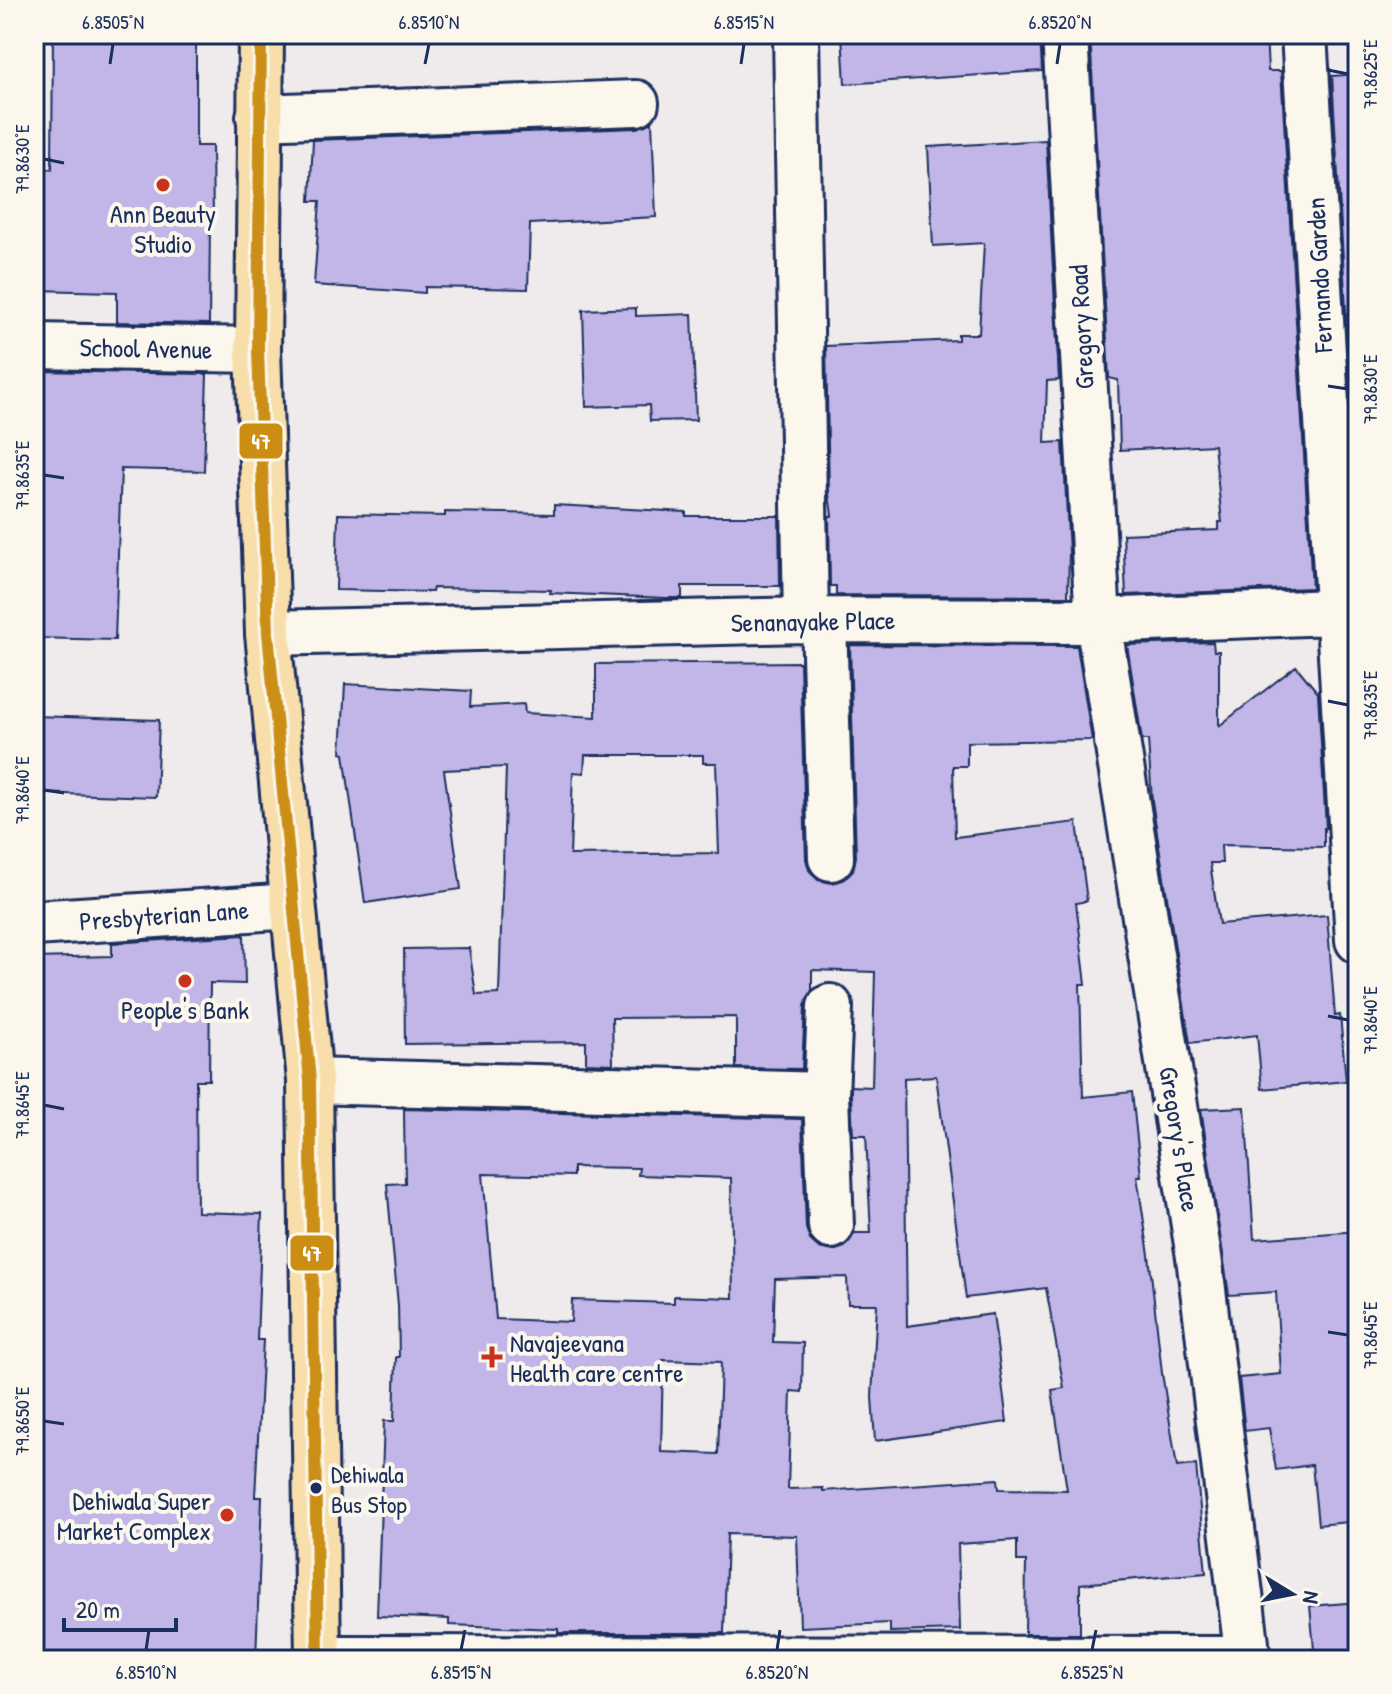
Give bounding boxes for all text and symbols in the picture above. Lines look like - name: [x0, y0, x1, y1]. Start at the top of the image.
- text: 6.8505°N: [82, 8, 144, 35]
- text: 6.8510°N: [399, 8, 459, 35]
- text: 6.8515°N: [714, 8, 774, 35]
- text: 6.8520°N: [1029, 8, 1091, 35]
- text: 79.8625°E: [1356, 39, 1383, 109]
- text: 79.8630°E: [8, 124, 35, 194]
- marker: Ann Beauty Studio: [154, 176, 172, 194]
- place label: Ann Beauty Studio: [110, 196, 216, 261]
- street label: Fernando Garden: [1297, 197, 1341, 354]
- street label: Gregory Road: [1060, 264, 1102, 390]
- street label: School Avenue: [79, 329, 213, 367]
- text: 79.8630°E: [1356, 354, 1383, 424]
- line badge: 47: [238, 422, 284, 460]
- text: 47: [251, 426, 271, 456]
- text: 79.8635°E: [8, 440, 35, 510]
- street label: Senanayake Place: [730, 602, 896, 640]
- text: 79.8635°E: [1356, 670, 1383, 740]
- text: 79.8640°E: [8, 756, 35, 824]
- street label: Presbyterian Lane: [78, 892, 250, 938]
- marker: People's Bank: [176, 972, 194, 990]
- text: 79.8640°E: [1356, 986, 1383, 1054]
- place label: People's Bank: [121, 992, 249, 1027]
- street label: Gregory's Place: [1151, 1064, 1209, 1214]
- text: 79.8645°E: [8, 1071, 35, 1139]
- line badge: 47: [289, 1234, 335, 1272]
- text: 47: [302, 1238, 322, 1268]
- text: 79.8645°E: [1356, 1301, 1383, 1369]
- place label: Navajeevana Health care centre: [510, 1325, 684, 1390]
- marker: Navajeevana Health care centre: [481, 1346, 503, 1368]
- text: 79.8650°E: [8, 1386, 35, 1456]
- place label: Dehiwala Bus Stop: [331, 1458, 407, 1520]
- marker: Dehiwala Bus Stop: [308, 1480, 324, 1496]
- place label: Dehiwala Super Market Complex: [57, 1483, 211, 1548]
- marker: Dehiwala Super Market Complex: [218, 1506, 236, 1524]
- north arrow: [1252, 1554, 1332, 1634]
- scale bar: [64, 1582, 176, 1632]
- text: N: [1296, 1589, 1327, 1606]
- text: 20 m: [76, 1593, 120, 1625]
- text: 6.8510°N: [116, 1658, 176, 1685]
- text: 6.8515°N: [431, 1658, 491, 1685]
- text: 6.8520°N: [746, 1658, 808, 1685]
- text: 6.8525°N: [1061, 1658, 1123, 1685]

